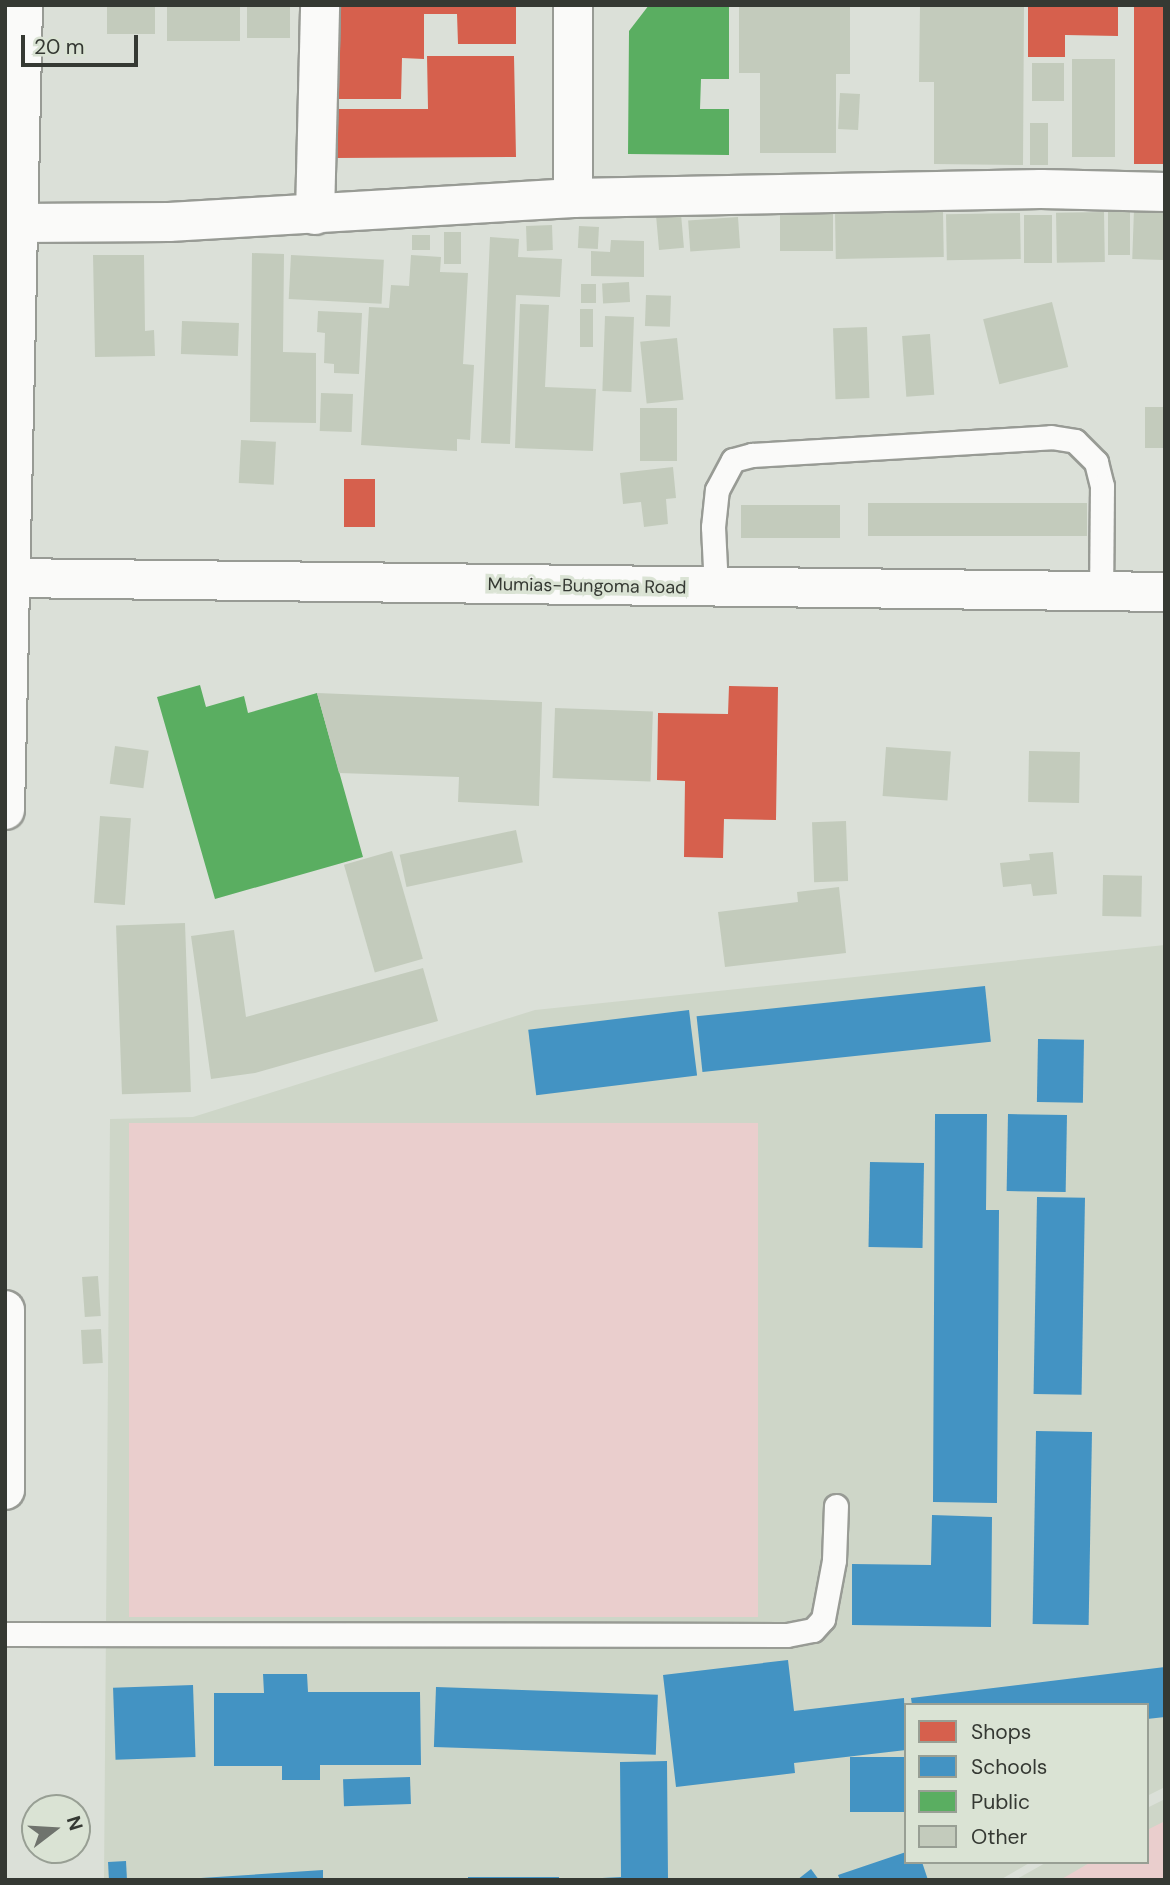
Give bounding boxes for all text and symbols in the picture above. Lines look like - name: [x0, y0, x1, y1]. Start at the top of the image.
- scale bar: [24, 21, 142, 65]
- text: 20 m: [34, 33, 85, 61]
- street label: Mumias-Bungoma Road: [487, 573, 687, 599]
- legend: [904, 1703, 1149, 1864]
- text: Shops: [971, 1718, 1031, 1746]
- text: Schools: [971, 1753, 1047, 1781]
- text: Public: [971, 1788, 1030, 1816]
- north arrow: [21, 1794, 91, 1864]
- text: N: [61, 1813, 89, 1834]
- text: Other: [971, 1823, 1027, 1851]

